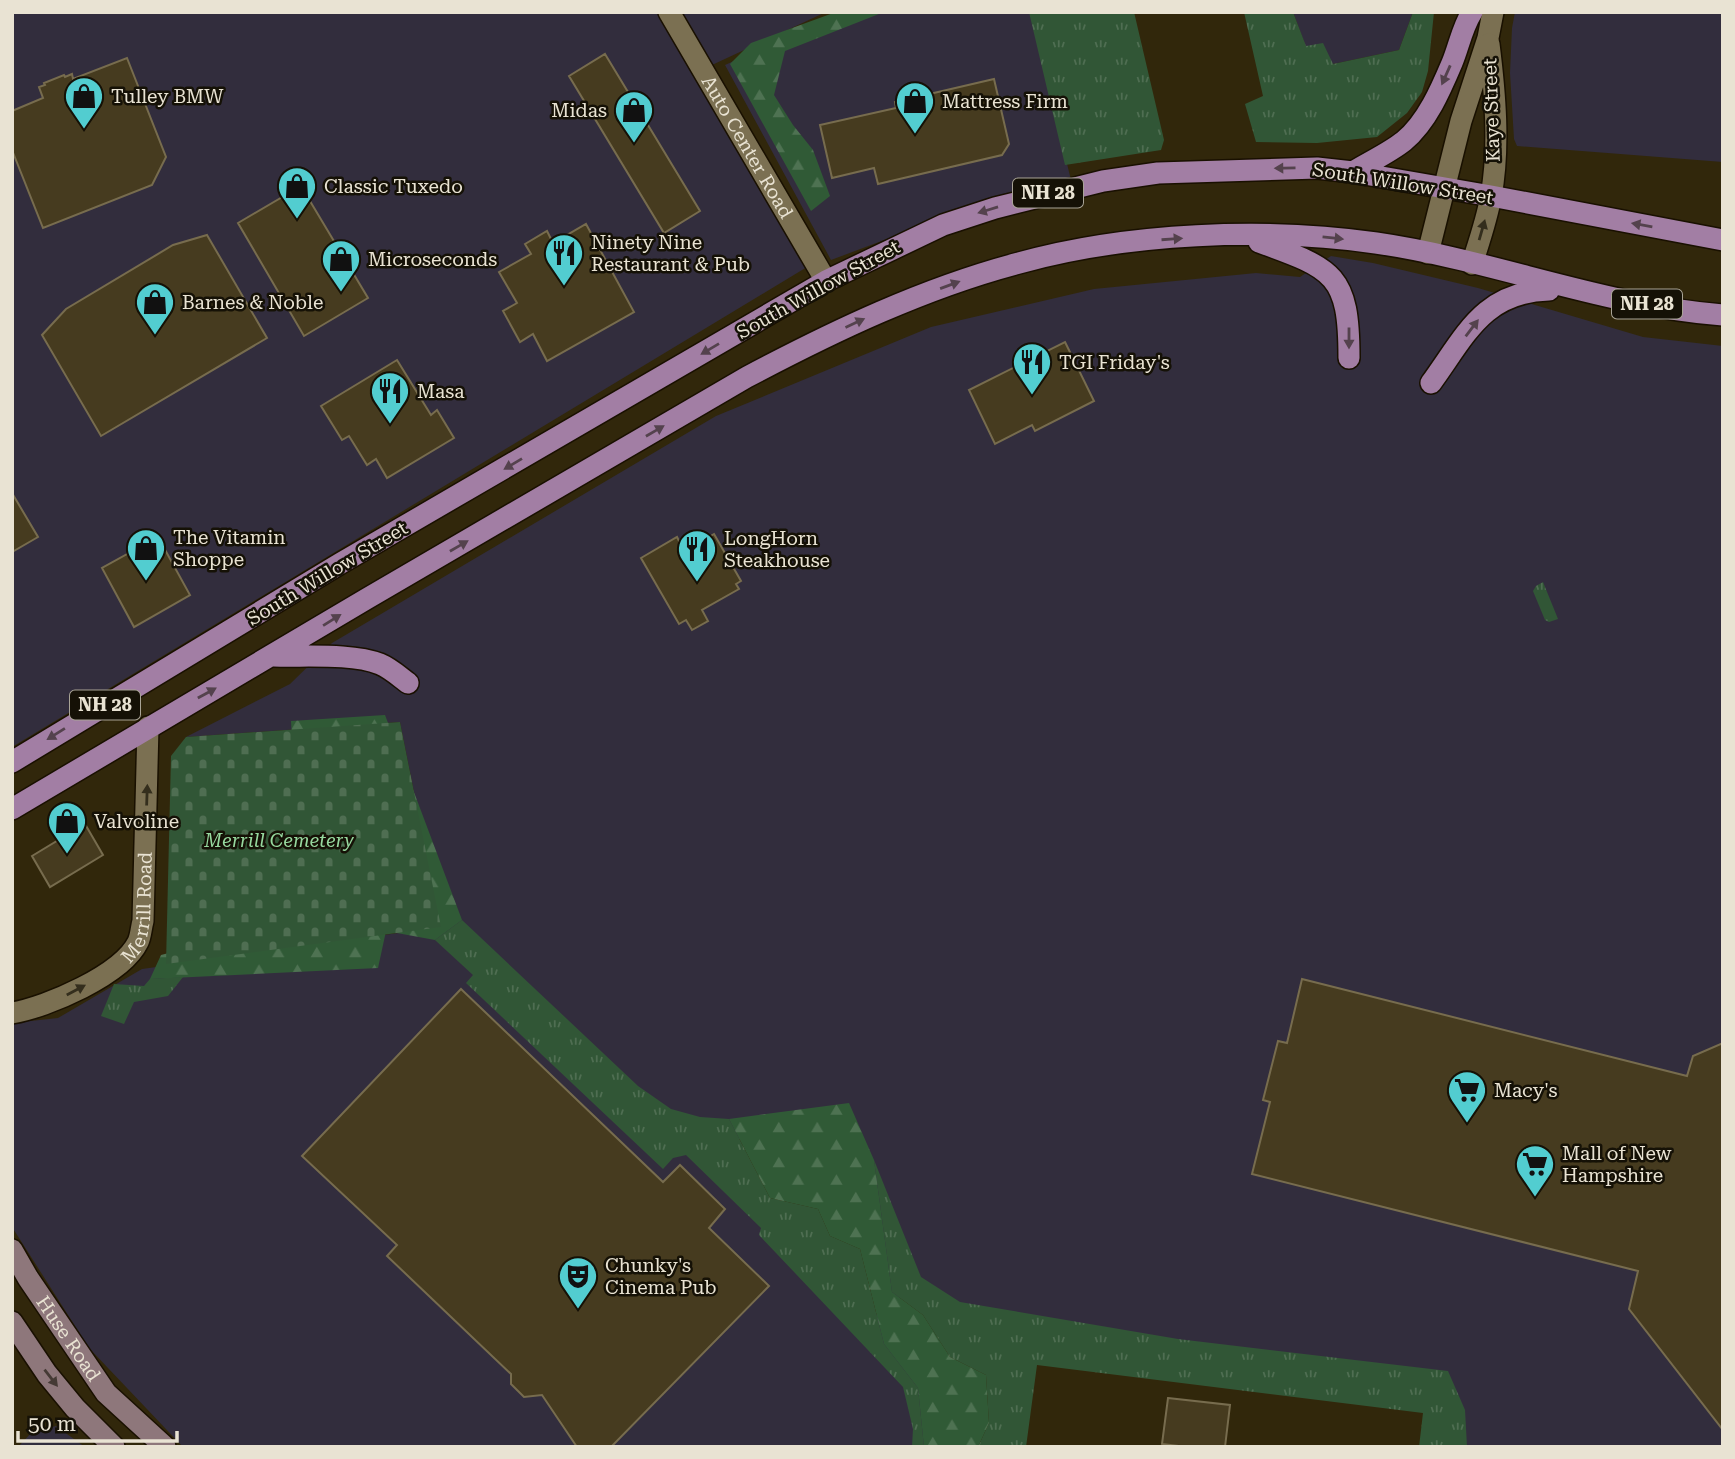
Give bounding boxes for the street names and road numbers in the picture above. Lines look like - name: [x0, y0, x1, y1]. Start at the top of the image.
- street label: Kaye Street: [1478, 58, 1505, 162]
- street label: Auto Center Road: [697, 71, 798, 222]
- street label: South Willow Street: [1311, 158, 1495, 209]
- road number: NH 28: [1013, 178, 1083, 208]
- street label: South Willow Street: [733, 235, 904, 344]
- road number: NH 28: [1612, 290, 1682, 318]
- street label: South Willow Street: [243, 516, 412, 630]
- road number: NH 28: [70, 690, 140, 720]
- street label: Merrill Road: [116, 852, 157, 968]
- street label: Huse Road: [31, 1291, 106, 1386]

